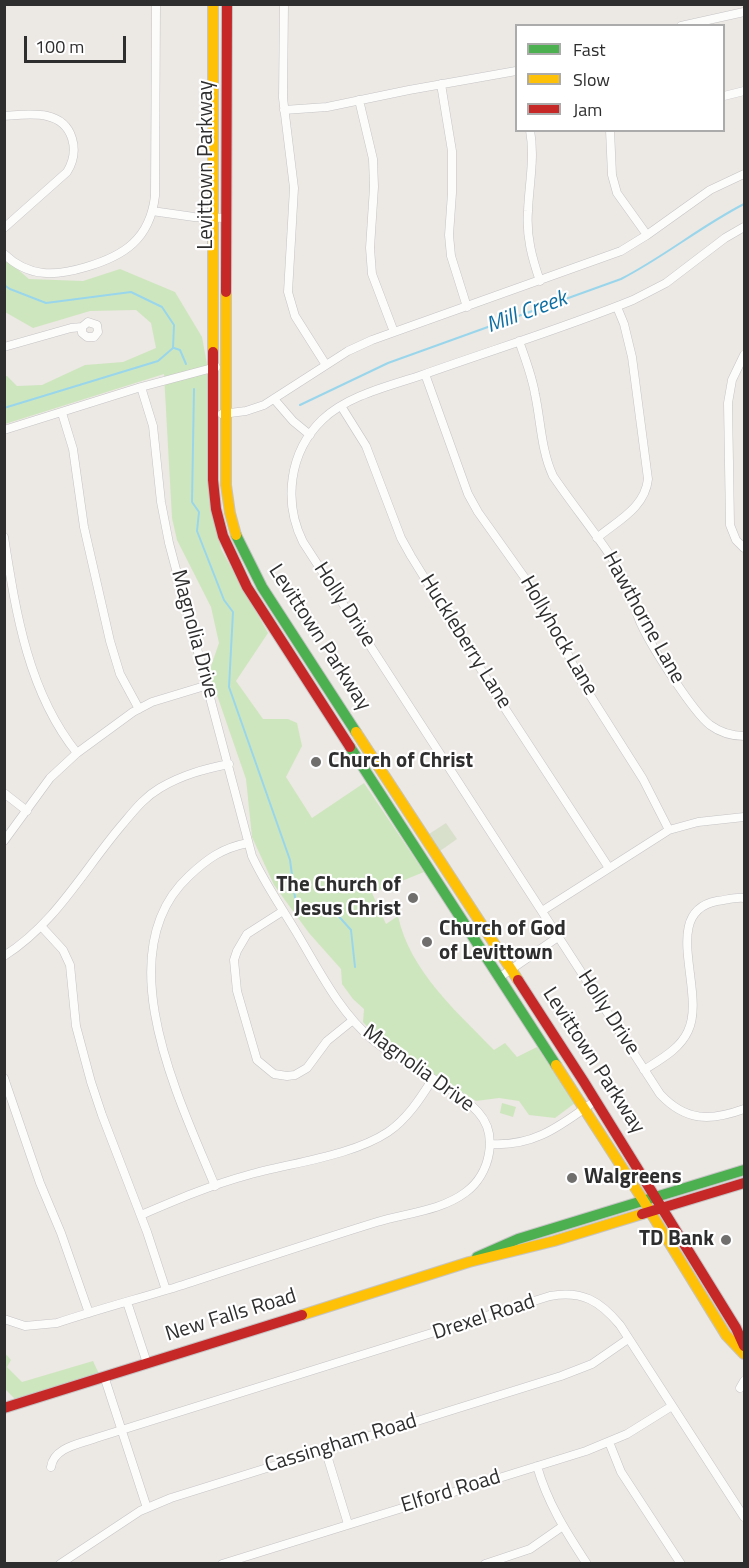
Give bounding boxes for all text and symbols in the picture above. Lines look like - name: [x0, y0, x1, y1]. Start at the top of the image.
- scale bar: [27, 24, 129, 62]
- legend: [515, 24, 725, 132]
- text: 100 m: [35, 33, 84, 60]
- text: Fast: [573, 36, 606, 63]
- text: Slow: [573, 66, 610, 93]
- street label: Levittown Parkway: [194, 80, 220, 250]
- text: Jam: [573, 96, 602, 123]
- water label: Mill Creek: [483, 286, 571, 340]
- street label: Hawthorne Lane: [596, 548, 690, 688]
- street label: Holly Drive: [307, 558, 381, 652]
- street label: Levittown Parkway: [262, 560, 376, 716]
- street label: Magnolia Drive: [165, 567, 223, 701]
- street label: Huckleberry Lane: [414, 570, 516, 714]
- street label: Hollyhock Lane: [514, 572, 602, 700]
- place label: Church of Christ: [328, 749, 473, 775]
- marker: Church of Christ: [309, 755, 323, 769]
- place label: The Church of Jesus Christ: [276, 873, 401, 923]
- marker: The Church of Jesus Christ: [406, 891, 420, 905]
- place label: Church of God of Levittown: [439, 917, 566, 967]
- marker: Church of God of Levittown: [420, 935, 434, 949]
- street label: Holly Drive: [571, 966, 645, 1060]
- street label: Levittown Parkway: [536, 983, 650, 1139]
- street label: Magnolia Drive: [357, 1020, 479, 1118]
- place label: Walgreens: [584, 1165, 682, 1191]
- marker: Walgreens: [565, 1171, 579, 1185]
- place label: TD Bank: [639, 1227, 714, 1253]
- marker: TD Bank: [719, 1233, 733, 1247]
- street label: New Falls Road: [162, 1284, 300, 1348]
- street label: Drexel Road: [430, 1290, 538, 1346]
- street label: Cassingham Road: [262, 1409, 420, 1479]
- street label: Elford Road: [398, 1465, 504, 1519]

